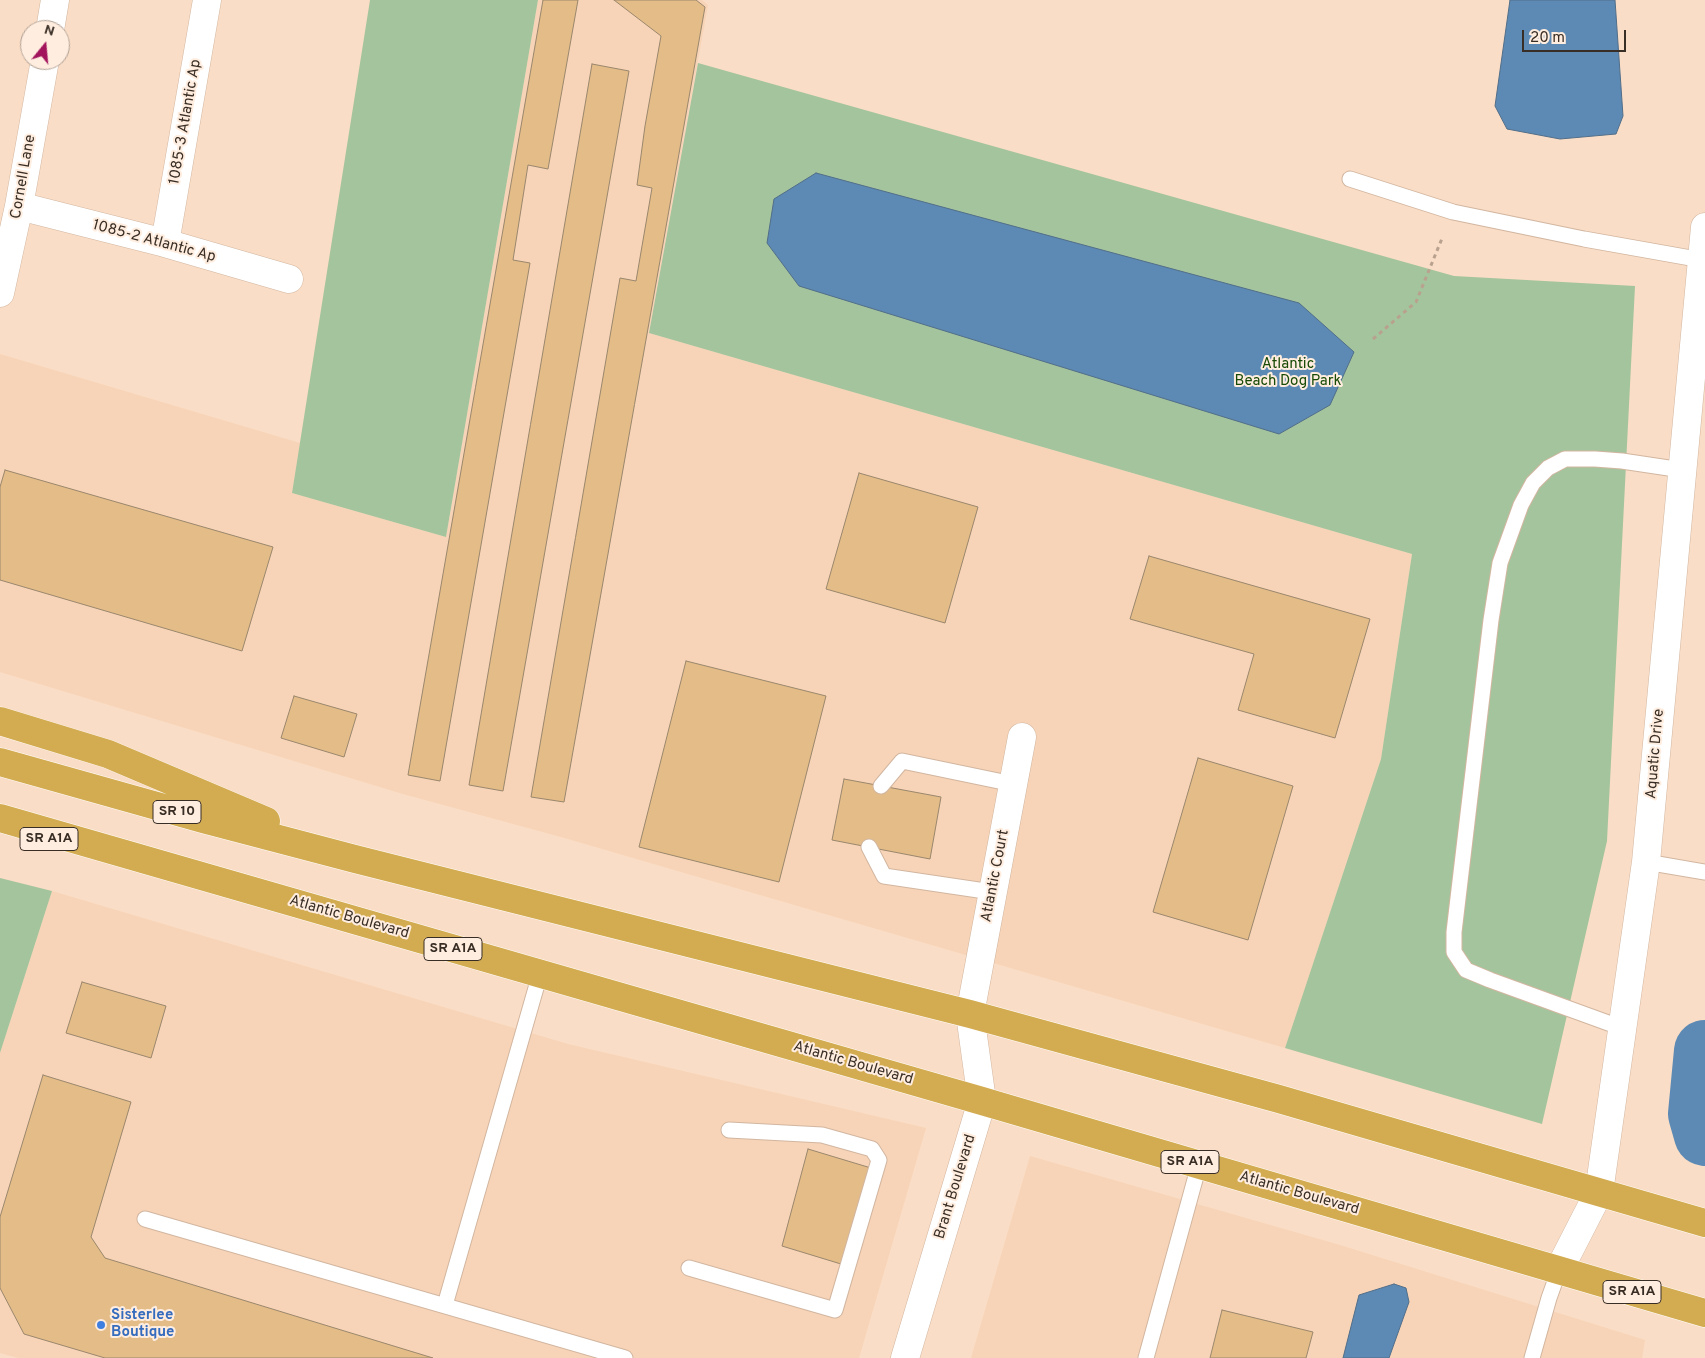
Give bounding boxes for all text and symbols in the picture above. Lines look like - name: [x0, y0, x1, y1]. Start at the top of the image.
- north arrow: [20, 20, 70, 70]
- scale bar: [1525, 20, 1629, 52]
- text: N: [42, 22, 57, 41]
- text: 20 m: [1530, 29, 1565, 48]
- street label: 1085-3 Atlantic Ap: [166, 58, 206, 186]
- street label: Cornell Lane: [8, 133, 40, 221]
- street label: 1085-2 Atlantic Ap: [90, 217, 218, 267]
- park label: Atlantic Beach Dog Park: [1234, 356, 1342, 391]
- street label: Aquatic Drive: [1643, 708, 1669, 800]
- road number: SR 10: [153, 800, 201, 824]
- road number: SR A1A: [20, 828, 78, 851]
- street label: Atlantic Court: [978, 828, 1014, 924]
- street label: Atlantic Boulevard: [287, 892, 411, 944]
- road number: SR A1A: [424, 938, 482, 961]
- street label: Atlantic Boulevard: [791, 1038, 915, 1090]
- street label: Brant Boulevard: [931, 1132, 981, 1242]
- road number: SR A1A: [1161, 1150, 1219, 1174]
- street label: Atlantic Boulevard: [1237, 1168, 1361, 1220]
- road number: SR A1A: [1603, 1280, 1661, 1304]
- place label: Sisterlee Boutique: [111, 1307, 174, 1342]
- marker: Sisterlee Boutique: [95, 1319, 107, 1331]

